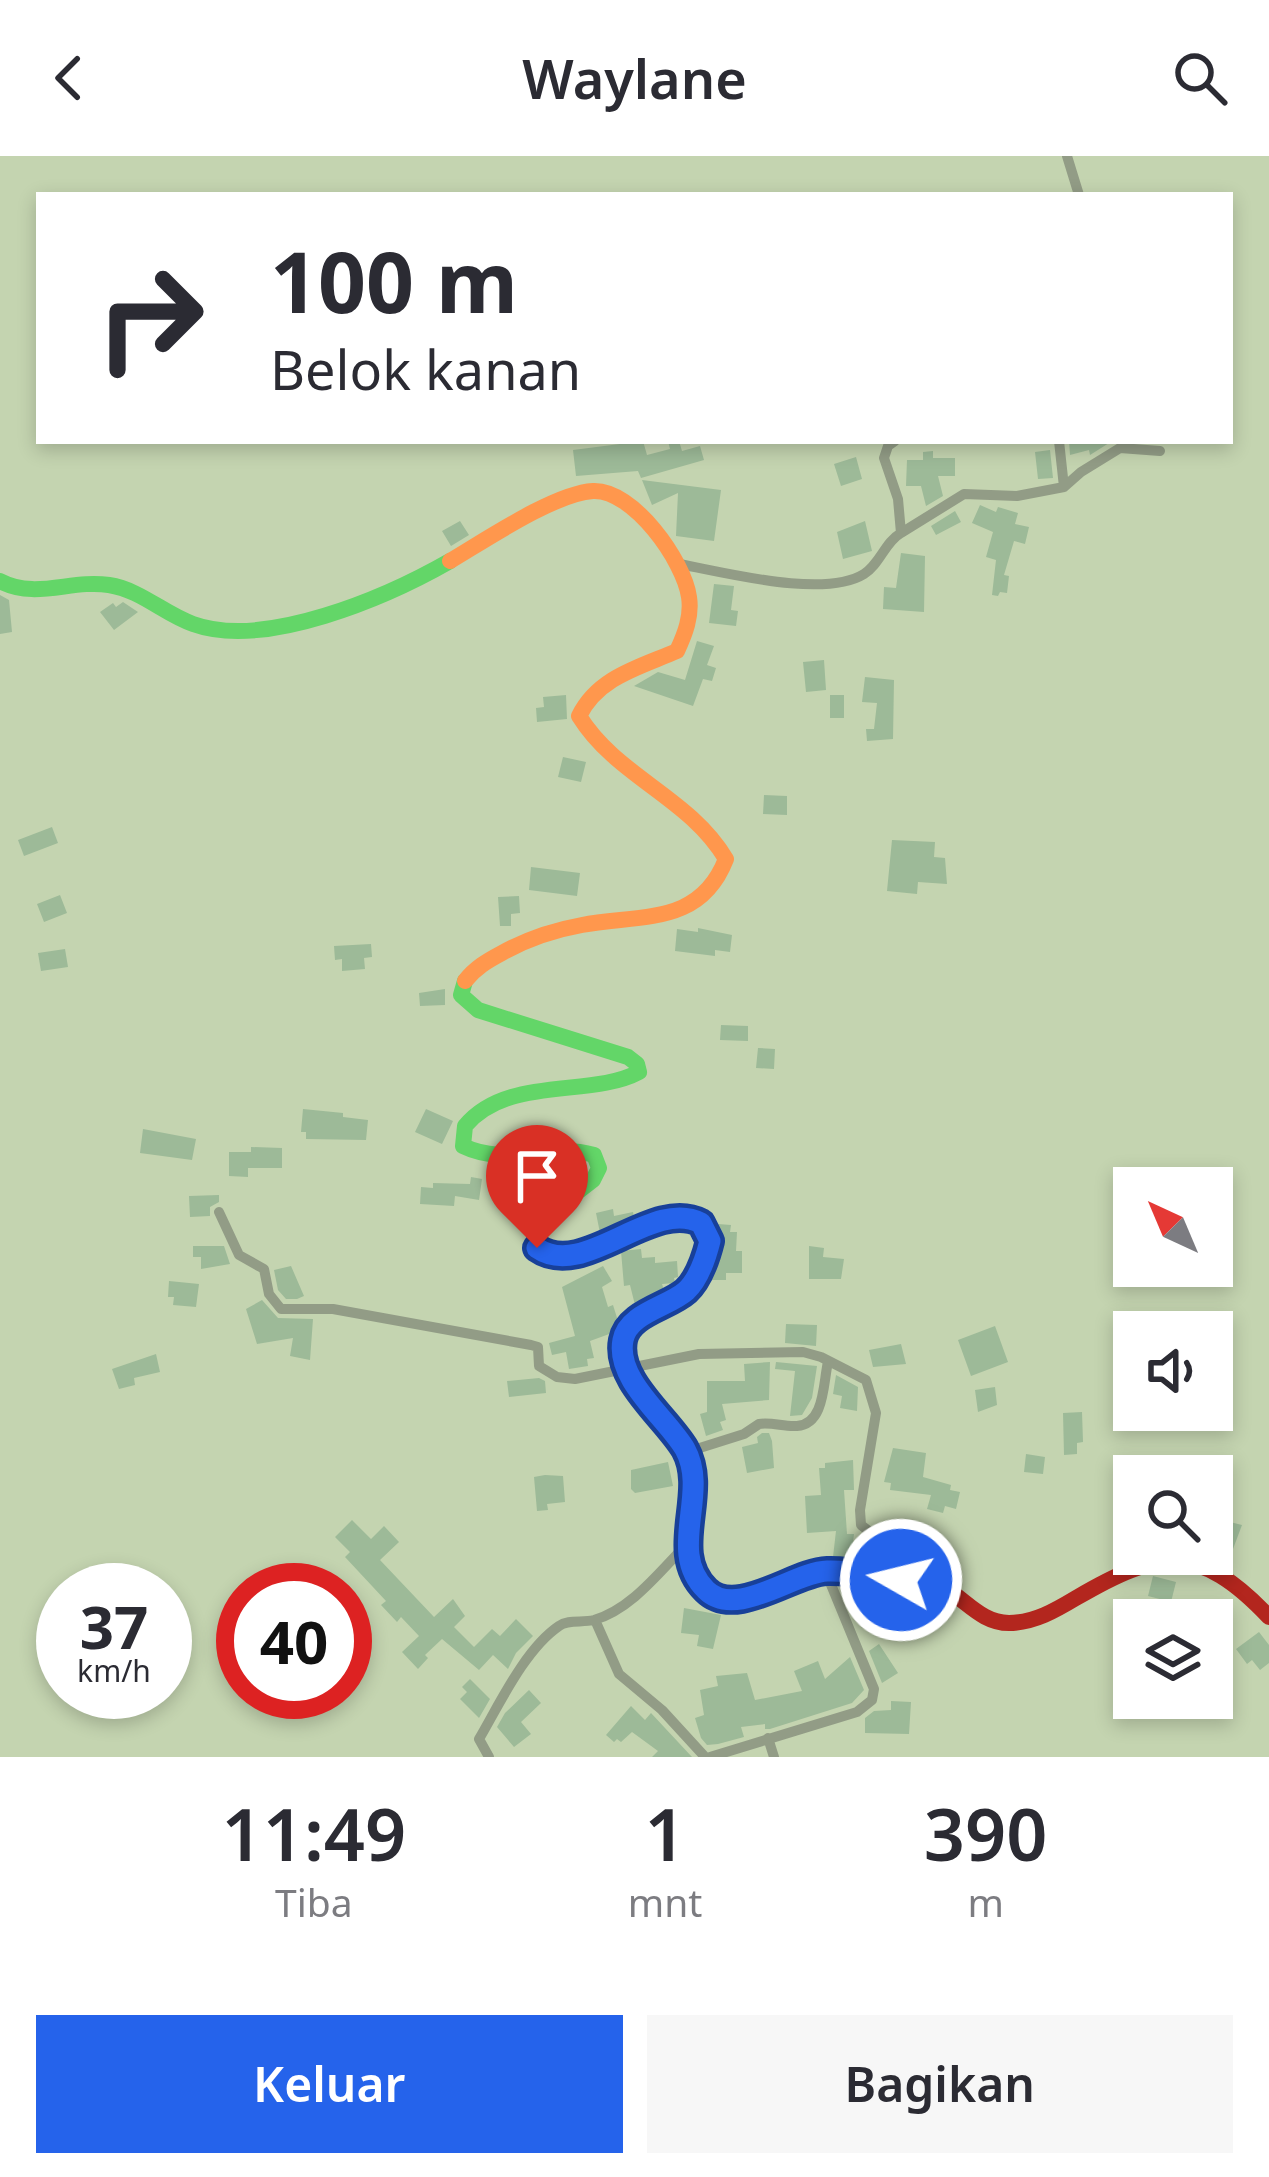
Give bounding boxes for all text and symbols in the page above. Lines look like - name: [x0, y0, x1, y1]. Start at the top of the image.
- text: Waylane: [522, 41, 747, 115]
- icon: back: [36, 45, 102, 111]
- icon: search: [1167, 45, 1233, 111]
- text: 100 m: [270, 223, 518, 338]
- icon: right: [72, 240, 228, 396]
- text: Belok kanan: [270, 332, 581, 406]
- pin: [486, 1125, 588, 1248]
- icon: arrive: [504, 1143, 570, 1209]
- north arrow: [1113, 1167, 1233, 1287]
- map controls: [1113, 1167, 1233, 1719]
- button: sound: [1113, 1311, 1233, 1431]
- button: search: [1113, 1455, 1233, 1575]
- position arrow: [838, 1517, 964, 1643]
- speed limit sign: 40: [216, 1563, 372, 1719]
- text: 37: [80, 1585, 148, 1667]
- button: layers: [1113, 1599, 1233, 1719]
- text: km/h: [77, 1650, 151, 1691]
- text: 11:49: [222, 1784, 406, 1882]
- text: 1: [644, 1784, 686, 1882]
- text: 390: [924, 1784, 1047, 1882]
- text: Tiba: [275, 1875, 353, 1928]
- text: mnt: [628, 1875, 702, 1928]
- text: m: [967, 1875, 1004, 1928]
- button: Keluar: [36, 2015, 623, 2153]
- button: Bagikan: [647, 2015, 1233, 2153]

